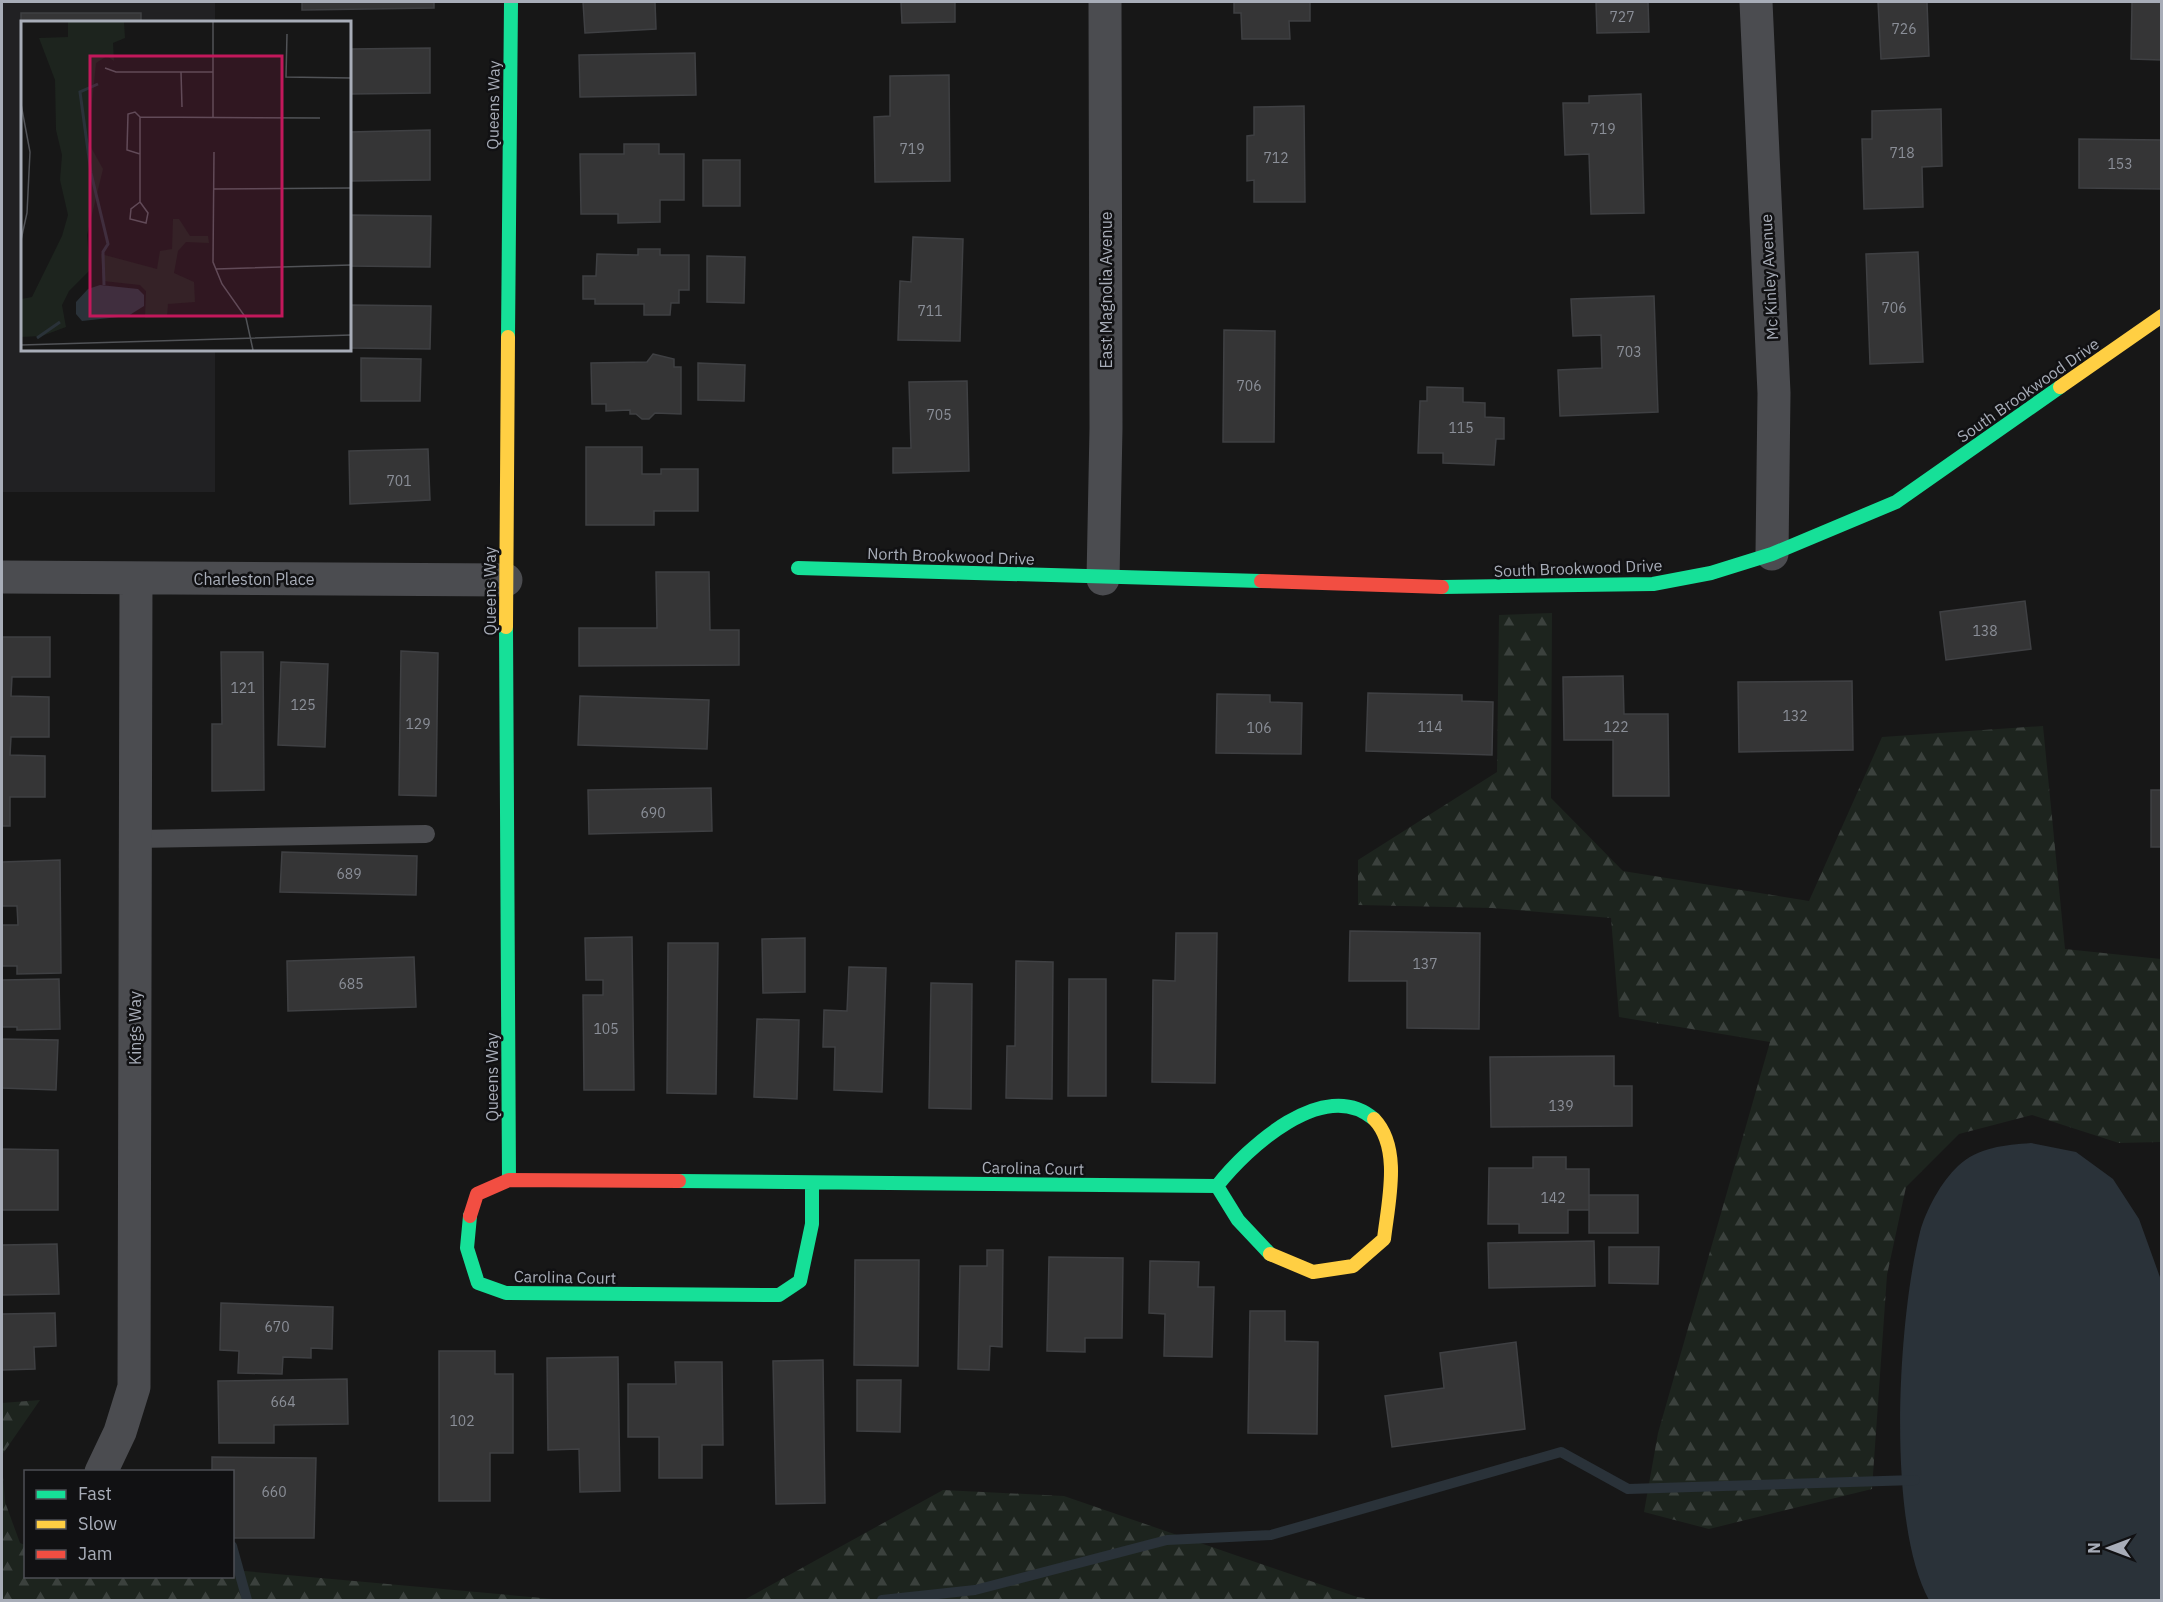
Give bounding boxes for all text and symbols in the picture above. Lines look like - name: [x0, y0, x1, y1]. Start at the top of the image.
- house number: 727: [1609, 8, 1635, 26]
- house number: 726: [1891, 20, 1917, 38]
- inset map: [21, 21, 351, 351]
- street label: Queens Way: [482, 60, 504, 150]
- house number: 719: [1590, 120, 1616, 138]
- house number: 719: [899, 140, 925, 158]
- house number: 718: [1889, 144, 1915, 162]
- house number: 712: [1263, 149, 1289, 167]
- house number: 153: [2107, 155, 2133, 173]
- street label: East Magnolia Avenue: [1096, 211, 1116, 369]
- street label: Mc Kinley Avenue: [1756, 213, 1782, 341]
- house number: 706: [1881, 299, 1907, 317]
- house number: 711: [917, 302, 943, 320]
- street label: South Brookwood Drive: [1953, 333, 2103, 447]
- house number: 703: [1616, 343, 1642, 361]
- house number: 706: [1236, 377, 1262, 395]
- house number: 705: [926, 406, 952, 424]
- house number: 115: [1448, 419, 1474, 437]
- house number: 701: [386, 472, 412, 490]
- street label: North Brookwood Drive: [867, 543, 1035, 569]
- street label: Queens Way: [480, 546, 500, 636]
- street label: South Brookwood Drive: [1493, 555, 1663, 581]
- street label: Charleston Place: [194, 569, 315, 589]
- house number: 138: [1972, 622, 1998, 640]
- house number: 121: [230, 679, 256, 697]
- house number: 125: [290, 696, 316, 714]
- house number: 132: [1782, 707, 1808, 725]
- house number: 129: [405, 715, 431, 733]
- house number: 114: [1417, 718, 1443, 736]
- house number: 122: [1603, 718, 1629, 736]
- house number: 106: [1246, 719, 1272, 737]
- house number: 690: [640, 804, 666, 822]
- house number: 689: [336, 865, 362, 883]
- house number: 137: [1412, 955, 1438, 973]
- house number: 685: [338, 975, 364, 993]
- street label: Kings Way: [125, 991, 145, 1065]
- house number: 105: [593, 1020, 619, 1038]
- street label: Queens Way: [482, 1032, 502, 1122]
- house number: 139: [1548, 1097, 1574, 1115]
- street label: Carolina Court: [982, 1157, 1084, 1179]
- house number: 142: [1540, 1189, 1566, 1207]
- street label: Carolina Court: [514, 1266, 616, 1288]
- house number: 670: [264, 1318, 290, 1336]
- house number: 664: [270, 1393, 296, 1411]
- house number: 102: [449, 1412, 475, 1430]
- legend: [24, 1470, 234, 1578]
- text: Fast: [78, 1482, 112, 1505]
- house number: 660: [261, 1483, 287, 1501]
- text: Slow: [78, 1512, 117, 1535]
- north arrow: [2079, 1518, 2139, 1578]
- text: Jam: [78, 1542, 113, 1565]
- text: N: [2084, 1542, 2104, 1554]

